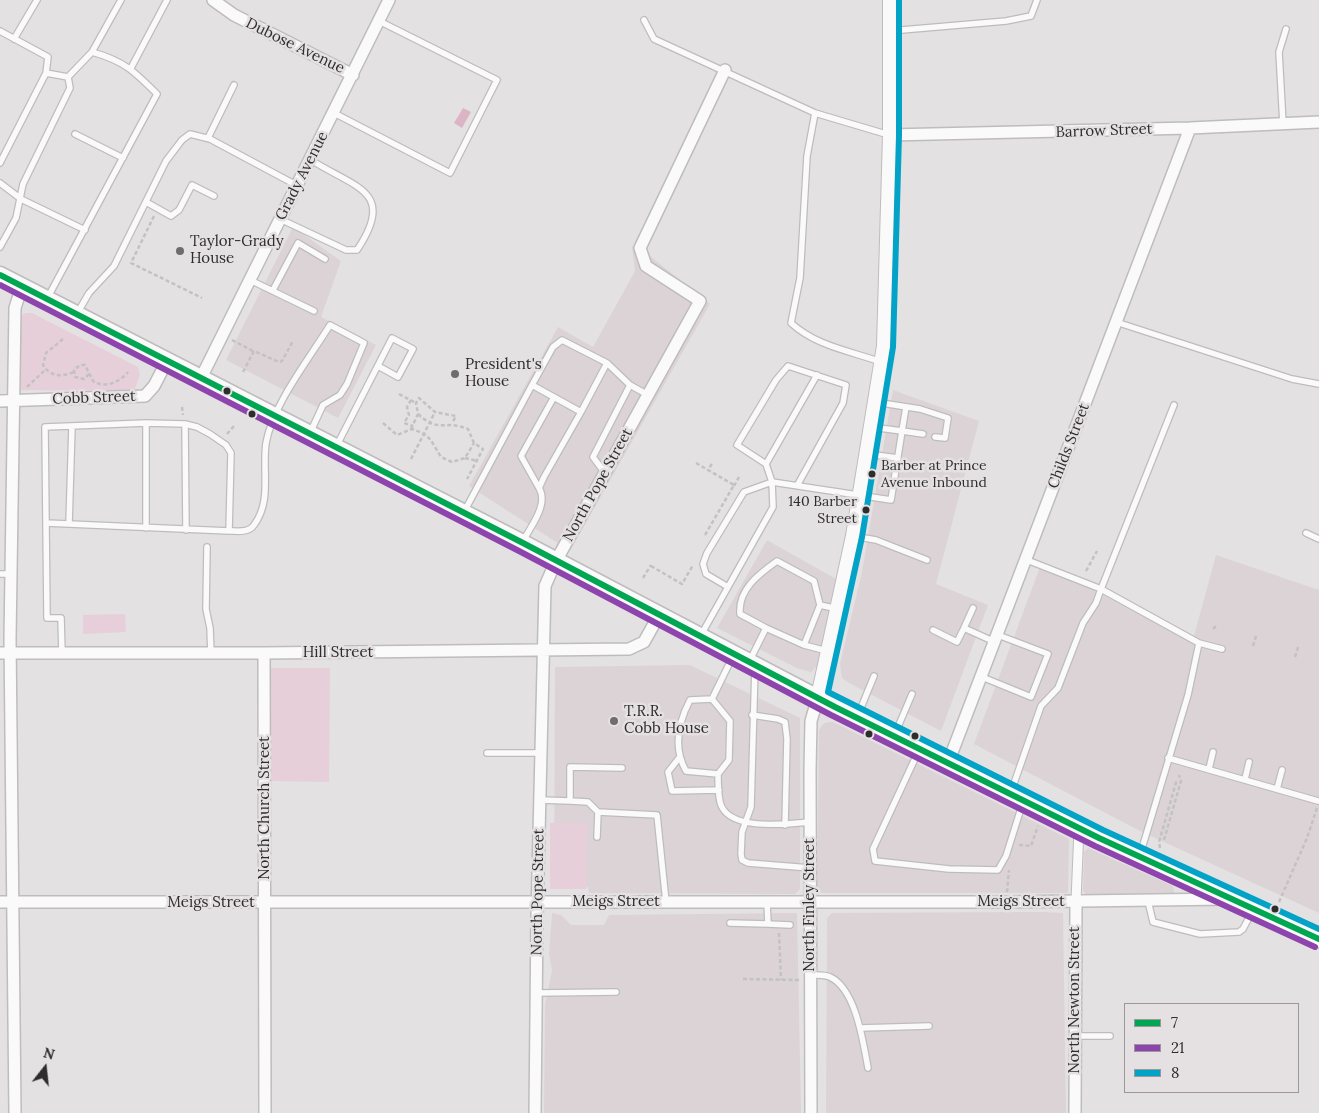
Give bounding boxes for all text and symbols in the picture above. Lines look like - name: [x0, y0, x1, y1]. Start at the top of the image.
- street label: Dubose Avenue: [243, 14, 347, 78]
- street label: Barrow Street: [1055, 120, 1153, 142]
- street label: Grady Avenue: [272, 129, 332, 223]
- place label: Taylor-Grady House: [190, 233, 284, 268]
- marker: Taylor-Grady House: [174, 245, 186, 257]
- place label: President's House: [465, 356, 542, 391]
- marker: President's House: [449, 368, 461, 380]
- unlabelled marker: [222, 386, 232, 396]
- street label: Cobb Street: [52, 388, 136, 408]
- street label: Childs Street: [1044, 401, 1094, 491]
- unlabelled marker: [247, 409, 257, 419]
- street label: North Pope Street: [559, 425, 637, 545]
- place label: Barber at Prince Avenue Inbound: [881, 458, 987, 491]
- marker: Barber at Prince Avenue Inbound: [867, 469, 877, 479]
- place label: 140 Barber Street: [788, 494, 857, 526]
- marker: 140 Barber Street: [861, 505, 871, 515]
- street label: Hill Street: [303, 644, 373, 662]
- place label: T.R.R. Cobb House: [624, 703, 709, 738]
- marker: T.R.R. Cobb House: [608, 715, 620, 727]
- unlabelled marker: [864, 729, 874, 739]
- unlabelled marker: [910, 731, 920, 741]
- street label: North Church Street: [256, 736, 274, 880]
- street label: North Pope Street: [528, 829, 548, 955]
- street label: North Finley Street: [801, 838, 819, 972]
- street label: Meigs Street: [572, 893, 660, 911]
- street label: Meigs Street: [977, 893, 1065, 911]
- street label: Meigs Street: [167, 894, 255, 912]
- unlabelled marker: [1270, 904, 1280, 914]
- street label: North Newton Street: [1066, 927, 1084, 1073]
- legend: [1124, 1003, 1299, 1093]
- text: 7: [1171, 1013, 1178, 1032]
- text: 21: [1171, 1038, 1185, 1057]
- north arrow: [20, 1043, 70, 1093]
- text: N: [41, 1043, 57, 1064]
- text: 8: [1171, 1063, 1179, 1082]

